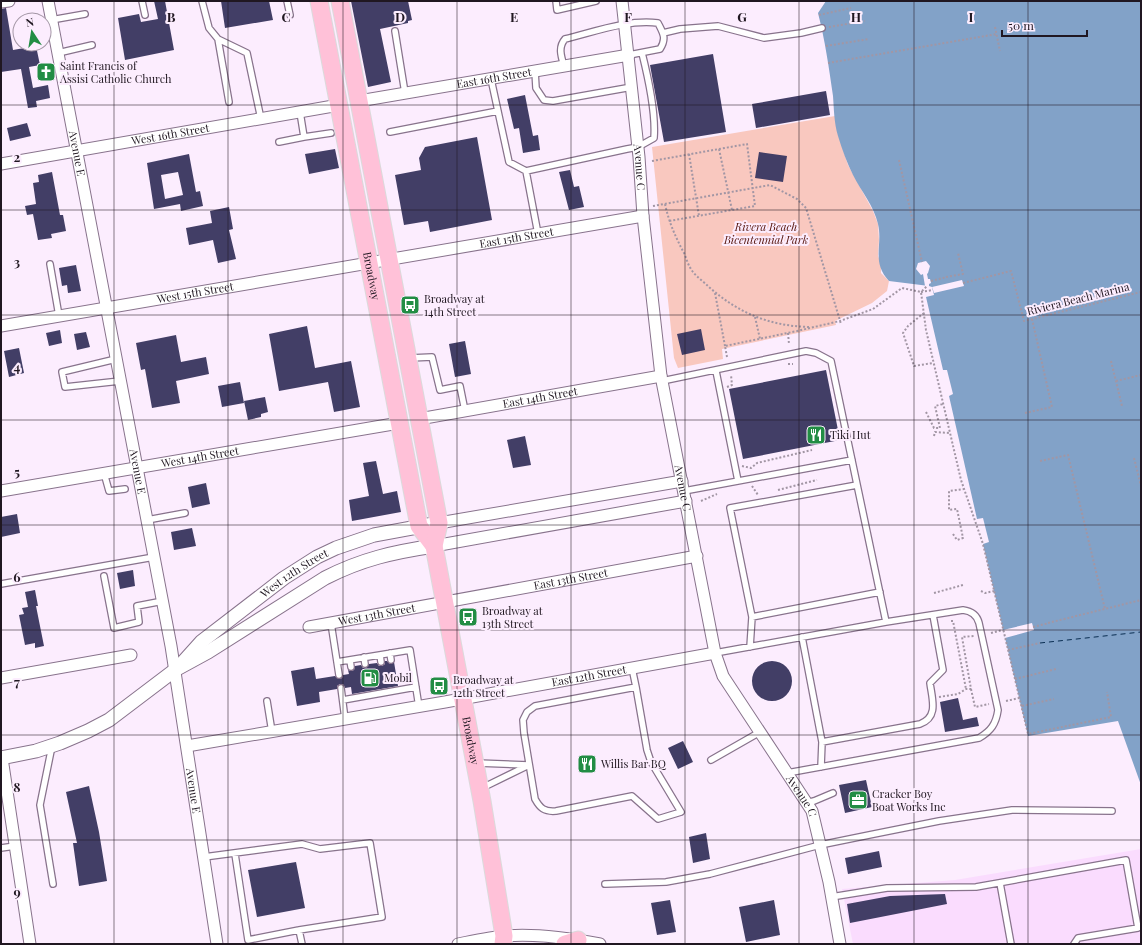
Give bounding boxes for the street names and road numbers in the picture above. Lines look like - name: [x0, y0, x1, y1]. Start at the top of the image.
- street label: East 16th Street: [455, 64, 533, 91]
- street label: West 16th Street: [129, 120, 210, 148]
- street label: Avenue E: [66, 128, 89, 177]
- street label: Avenue C: [630, 142, 649, 191]
- street label: East 15th Street: [478, 223, 555, 251]
- street label: Broadway: [360, 251, 384, 302]
- street label: West 15th Street: [155, 278, 235, 306]
- street label: Riviera Beach Marina: [1025, 278, 1131, 319]
- street label: East 14th Street: [501, 383, 579, 411]
- street label: West 14th Street: [159, 442, 240, 471]
- street label: Avenue E: [126, 447, 150, 496]
- street label: Avenue C: [671, 462, 695, 512]
- street label: West 12th Street: [256, 545, 330, 601]
- street label: East 13th Street: [532, 564, 609, 593]
- street label: West 13th Street: [336, 600, 416, 629]
- street label: East 12th Street: [550, 661, 627, 690]
- street label: Broadway: [459, 715, 483, 766]
- street label: Avenue E: [183, 766, 205, 815]
- street label: Avenue C: [783, 771, 821, 818]

